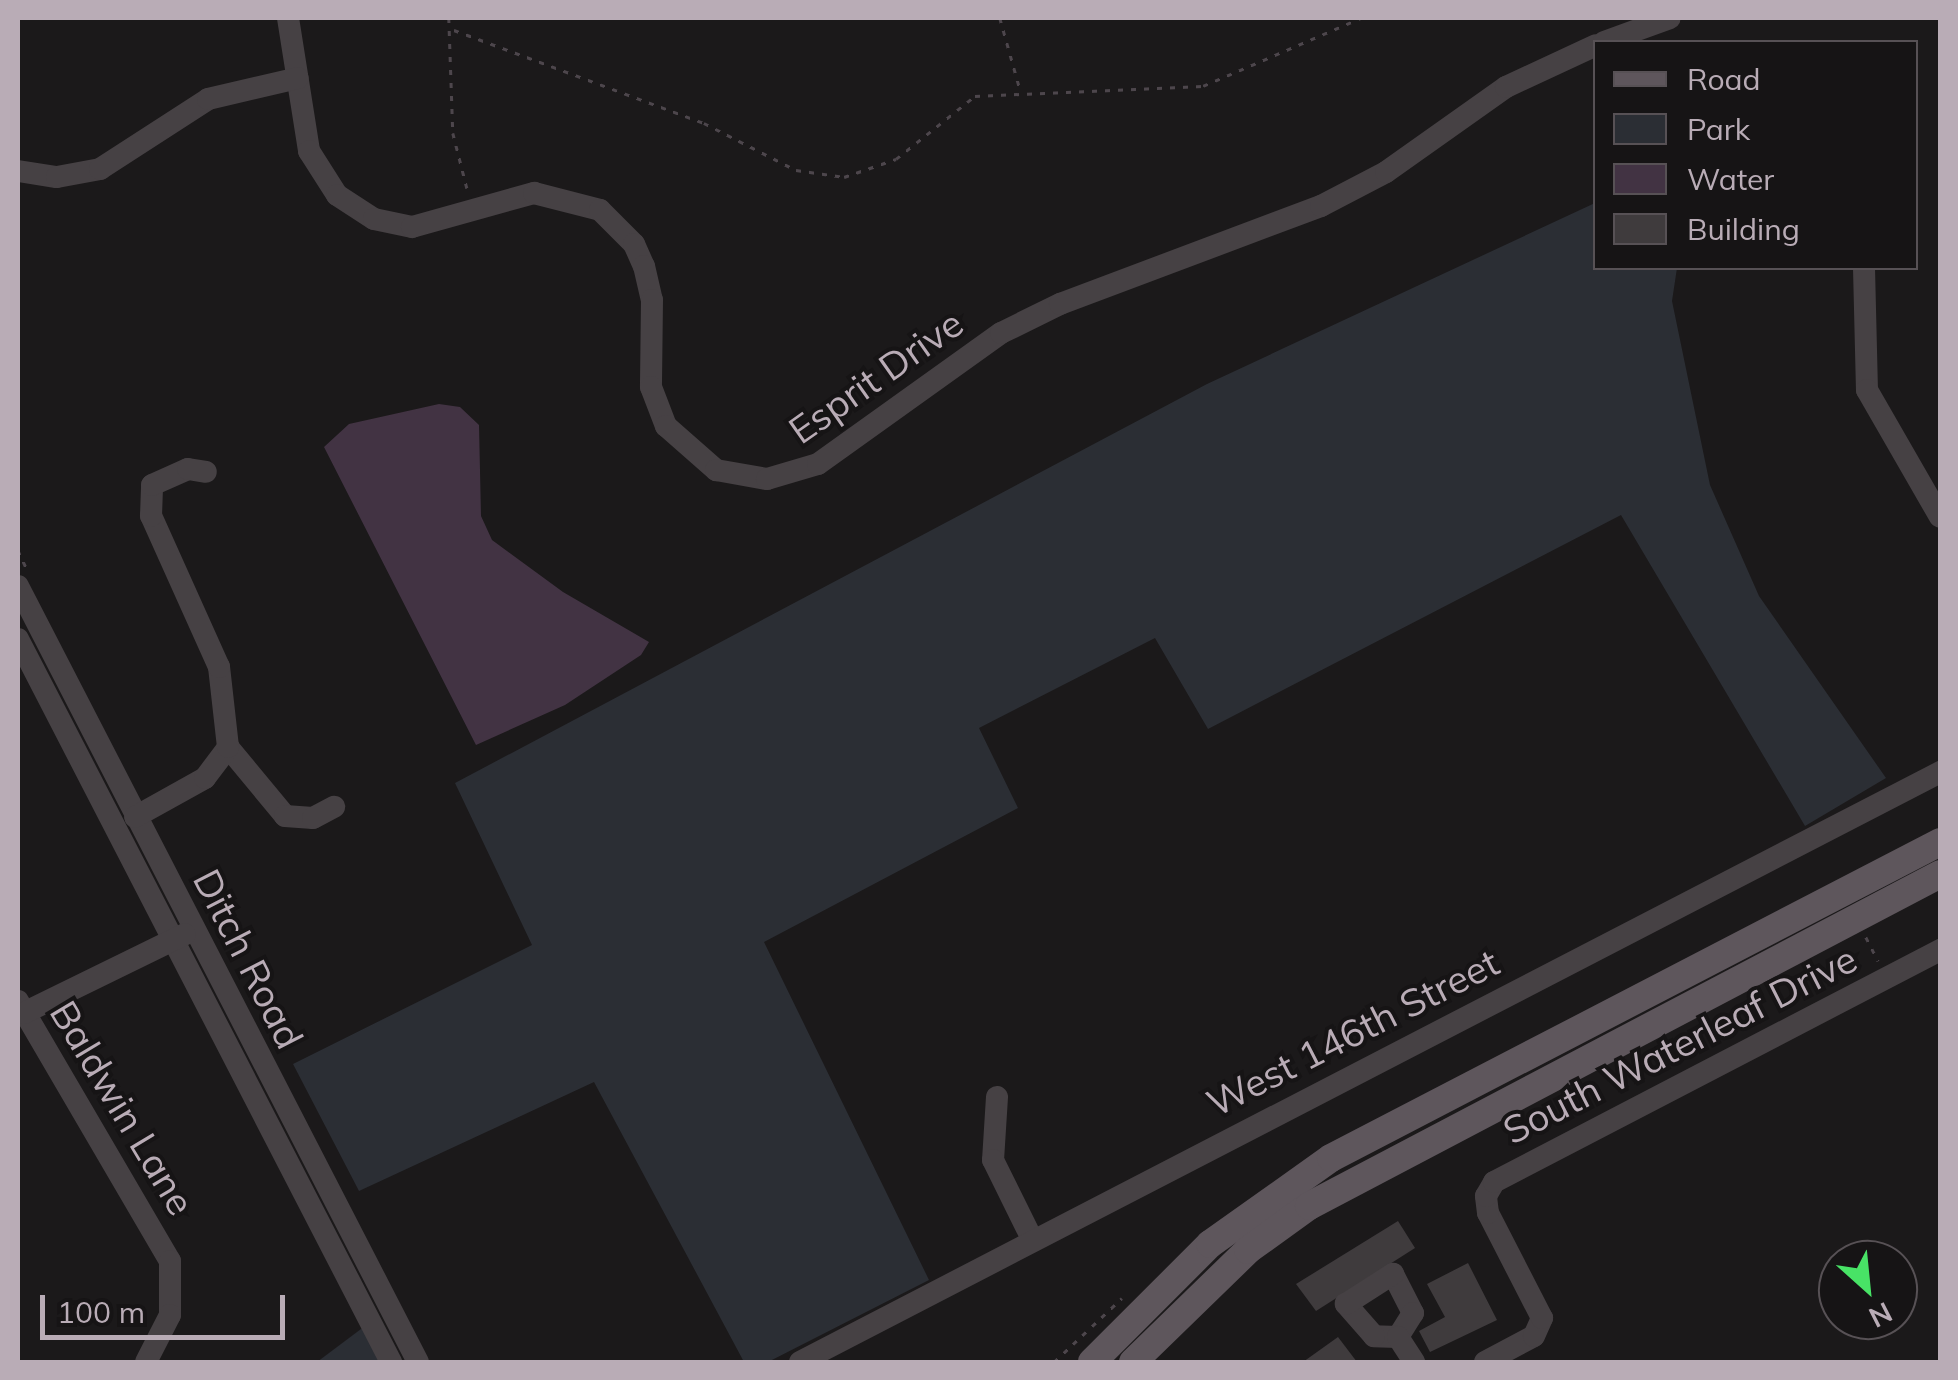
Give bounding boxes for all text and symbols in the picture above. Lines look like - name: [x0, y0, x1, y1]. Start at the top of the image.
- legend: [1593, 40, 1918, 270]
- text: Road: [1687, 60, 1761, 98]
- text: Park: [1687, 110, 1750, 148]
- text: Water: [1687, 160, 1774, 198]
- text: Building: [1687, 210, 1800, 248]
- street label: Esprit Drive: [780, 301, 972, 453]
- street label: Ditch Road: [183, 862, 313, 1056]
- street label: South Waterleaf Drive: [1496, 936, 1864, 1154]
- street label: West 146th Street: [1199, 940, 1507, 1126]
- street label: Baldwin Lane: [40, 993, 204, 1223]
- north arrow: [1818, 1240, 1918, 1340]
- scale bar: [45, 1275, 290, 1337]
- text: 100 m: [57, 1293, 145, 1331]
- text: N: [1864, 1295, 1898, 1336]

